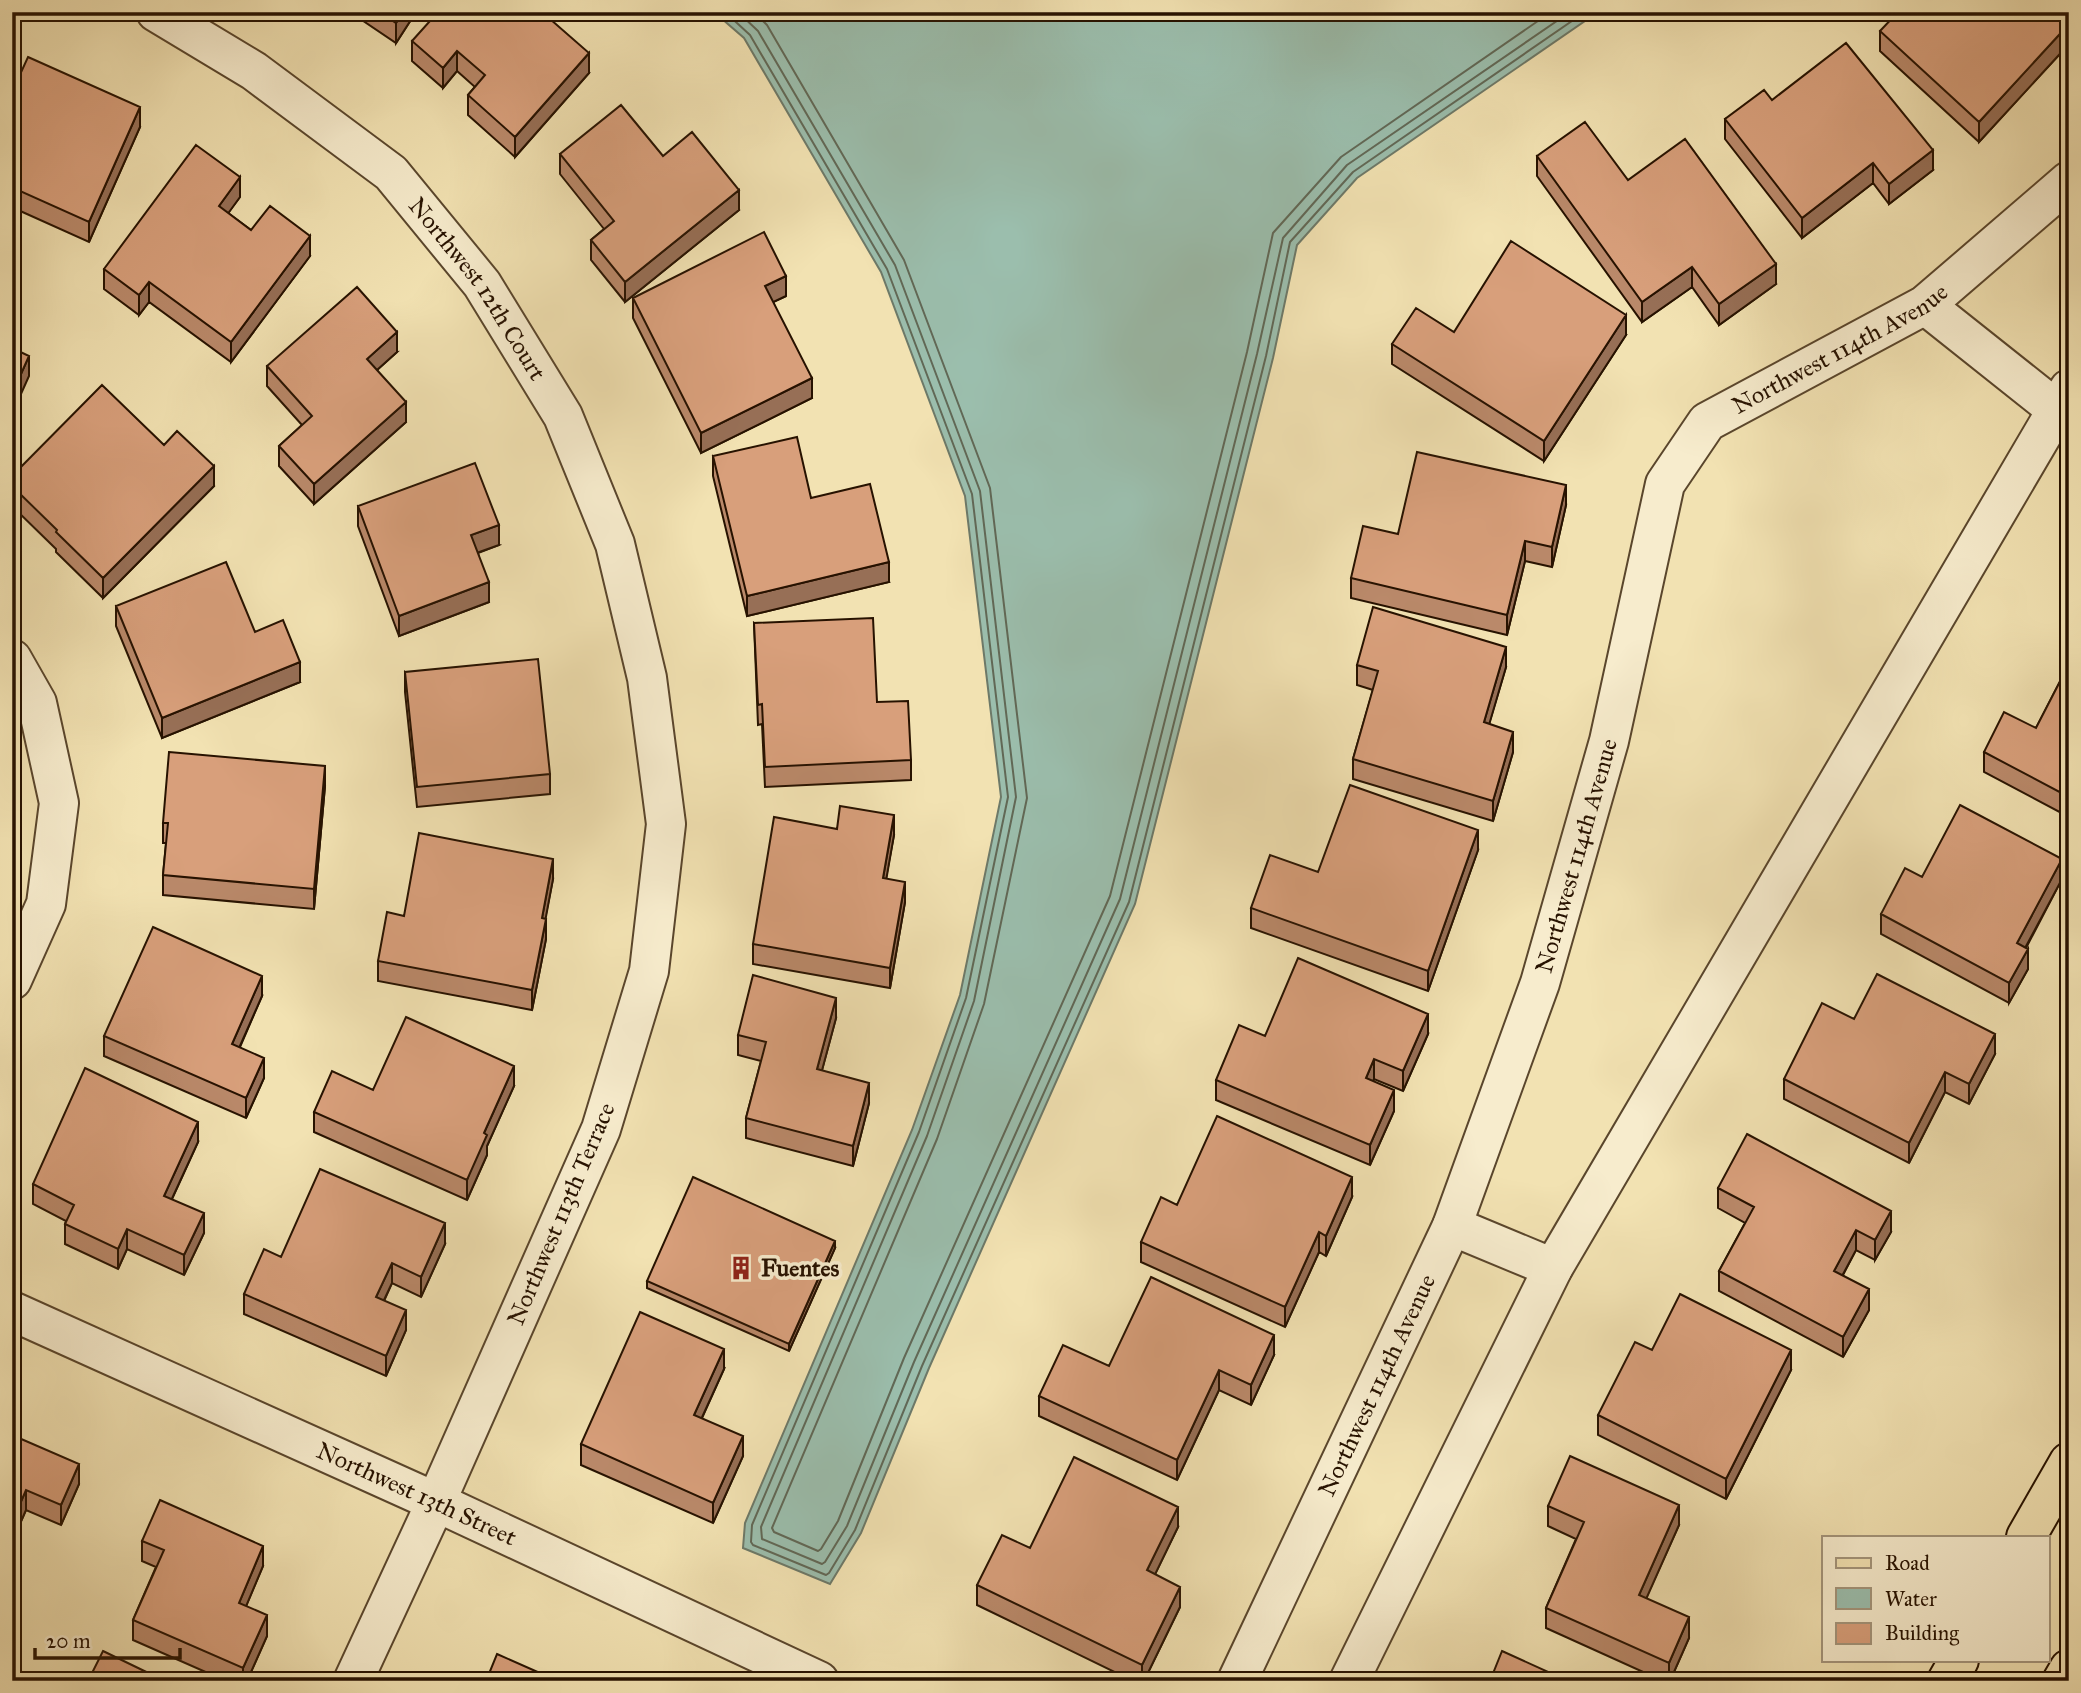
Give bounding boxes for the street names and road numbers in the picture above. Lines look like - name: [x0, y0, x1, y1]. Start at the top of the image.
- street label: Northwest 12th Court: [402, 191, 553, 386]
- street label: Northwest 114th Avenue: [1727, 277, 1954, 421]
- street label: Northwest 114th Avenue: [1529, 735, 1624, 976]
- street label: Northwest 113th Terrace: [501, 1098, 621, 1330]
- street label: Northwest 114th Avenue: [1311, 1269, 1442, 1501]
- street label: Northwest 13th Street: [312, 1435, 522, 1553]

